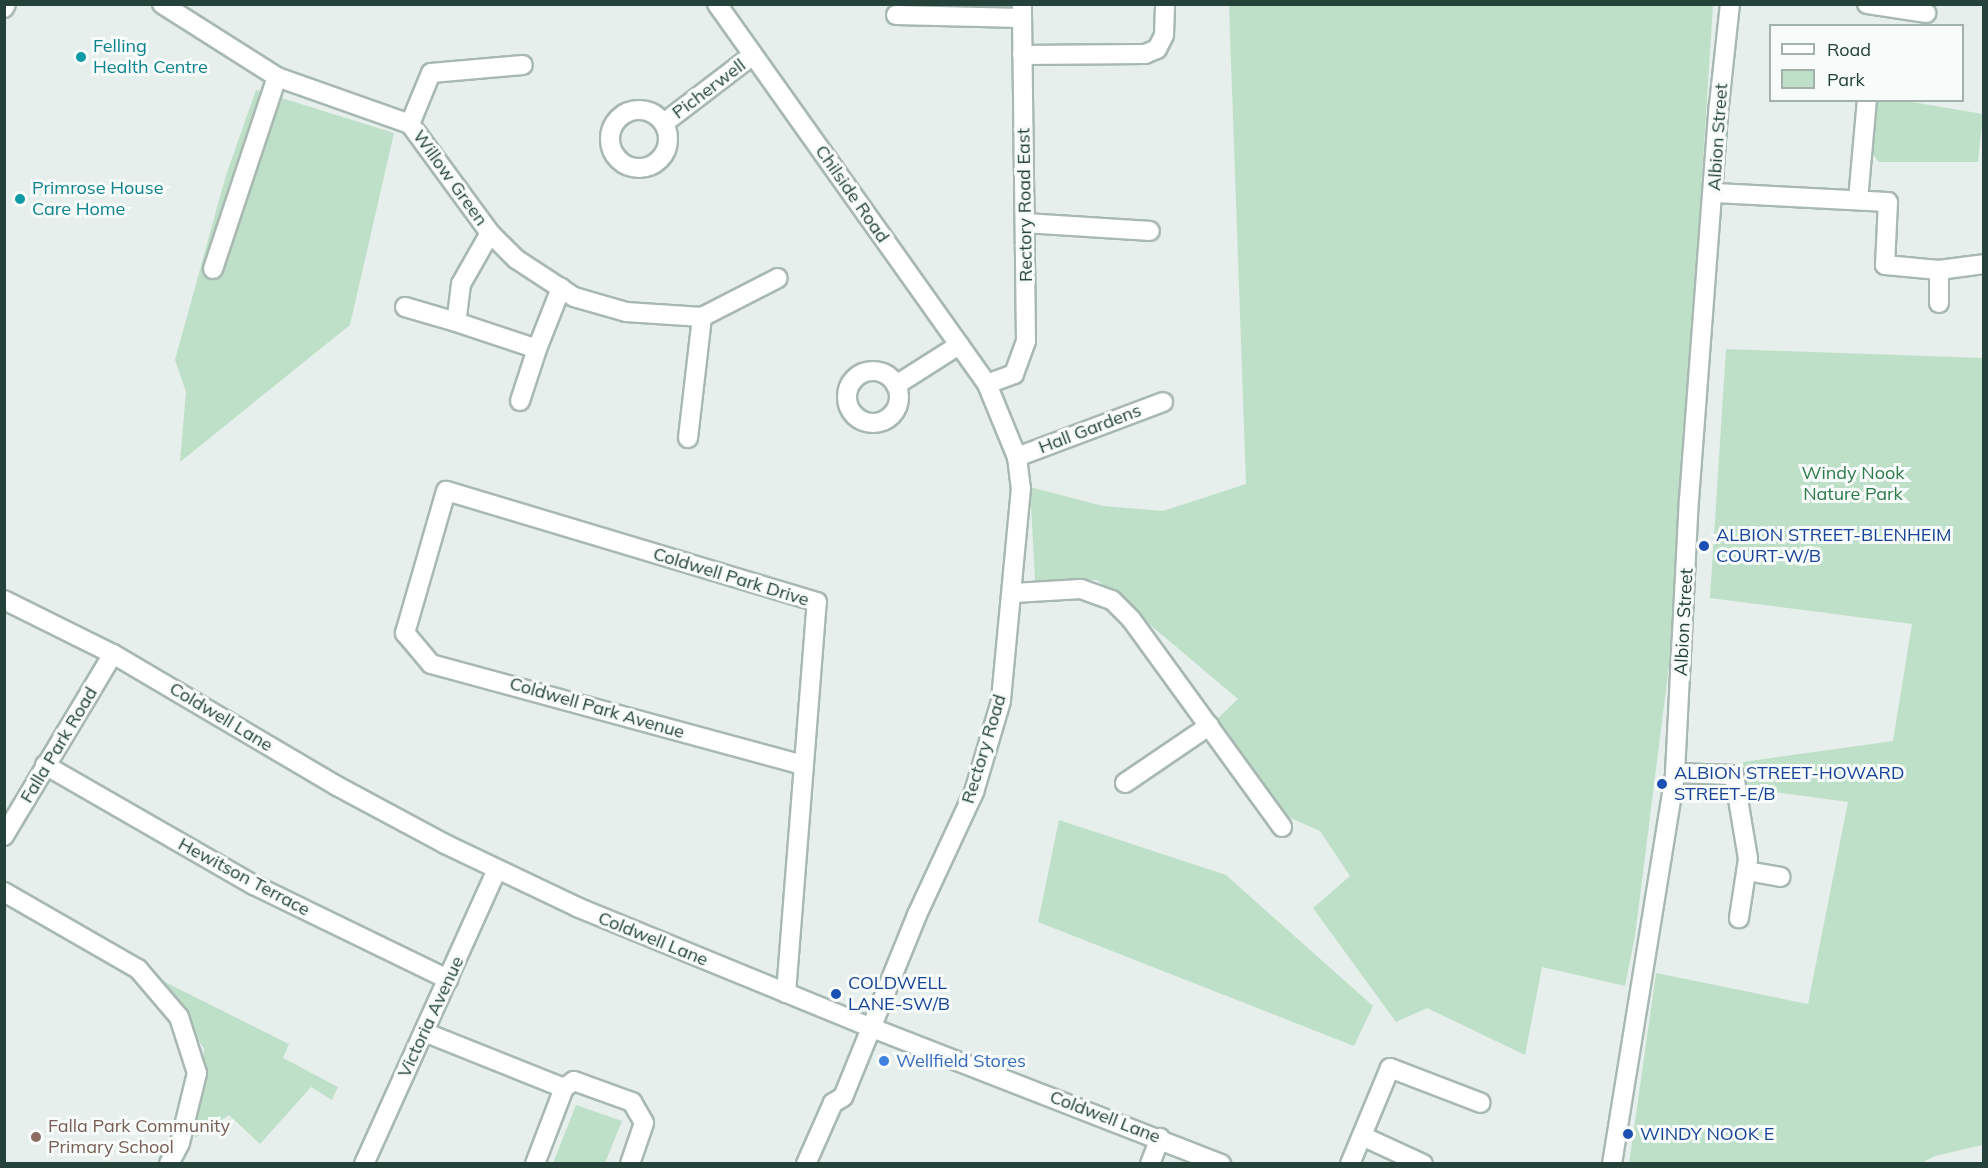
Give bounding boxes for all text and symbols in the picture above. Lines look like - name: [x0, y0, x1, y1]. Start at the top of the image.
- legend: [1769, 24, 1964, 102]
- place label: Felling Health Centre: [93, 36, 208, 78]
- text: Road: [1827, 38, 1871, 61]
- marker: Felling Health Centre: [74, 50, 88, 64]
- street label: Picherwell: [668, 54, 750, 124]
- text: Park: [1827, 68, 1865, 91]
- street label: Albion Street: [1703, 82, 1733, 192]
- street label: Willow Green: [408, 126, 492, 230]
- street label: Rectory Road East: [1013, 128, 1037, 282]
- street label: Chilside Road: [810, 141, 894, 247]
- place label: Primrose House Care Home: [32, 178, 163, 220]
- marker: Primrose House Care Home: [13, 192, 27, 206]
- street label: Hall Gardens: [1036, 400, 1144, 458]
- park label: Windy Nook Nature Park: [1801, 463, 1905, 506]
- place label: ALBION STREET-BLENHEIM COURT-W/B: [1716, 525, 1951, 568]
- marker: ALBION STREET-BLENHEIM COURT-W/B: [1697, 539, 1711, 553]
- street label: Coldwell Park Drive: [651, 543, 811, 611]
- street label: Albion Street: [1670, 568, 1698, 676]
- street label: Coldwell Park Avenue: [507, 673, 687, 743]
- street label: Coldwell Lane: [165, 678, 277, 756]
- street label: Falla Park Road: [16, 683, 102, 807]
- street label: Rectory Road: [957, 692, 1011, 806]
- place label: ALBION STREET-HOWARD STREET-E/B: [1674, 763, 1904, 806]
- marker: ALBION STREET-HOWARD STREET-E/B: [1655, 777, 1669, 791]
- street label: Hewitson Terrace: [175, 833, 313, 921]
- street label: Coldwell Lane: [595, 907, 711, 971]
- street label: Victoria Avenue: [393, 953, 469, 1081]
- place label: COLDWELL LANE-SW/B: [848, 973, 950, 1016]
- marker: COLDWELL LANE-SW/B: [829, 987, 843, 1001]
- place label: Wellfield Stores: [896, 1050, 1026, 1072]
- marker: Wellfield Stores: [877, 1054, 891, 1068]
- street label: Coldwell Lane: [1047, 1086, 1163, 1148]
- place label: Falla Park Community Primary School: [48, 1116, 230, 1158]
- place label: WINDY NOOK E: [1640, 1123, 1774, 1145]
- marker: WINDY NOOK E: [1621, 1127, 1635, 1141]
- marker: Falla Park Community Primary School: [29, 1130, 43, 1144]

